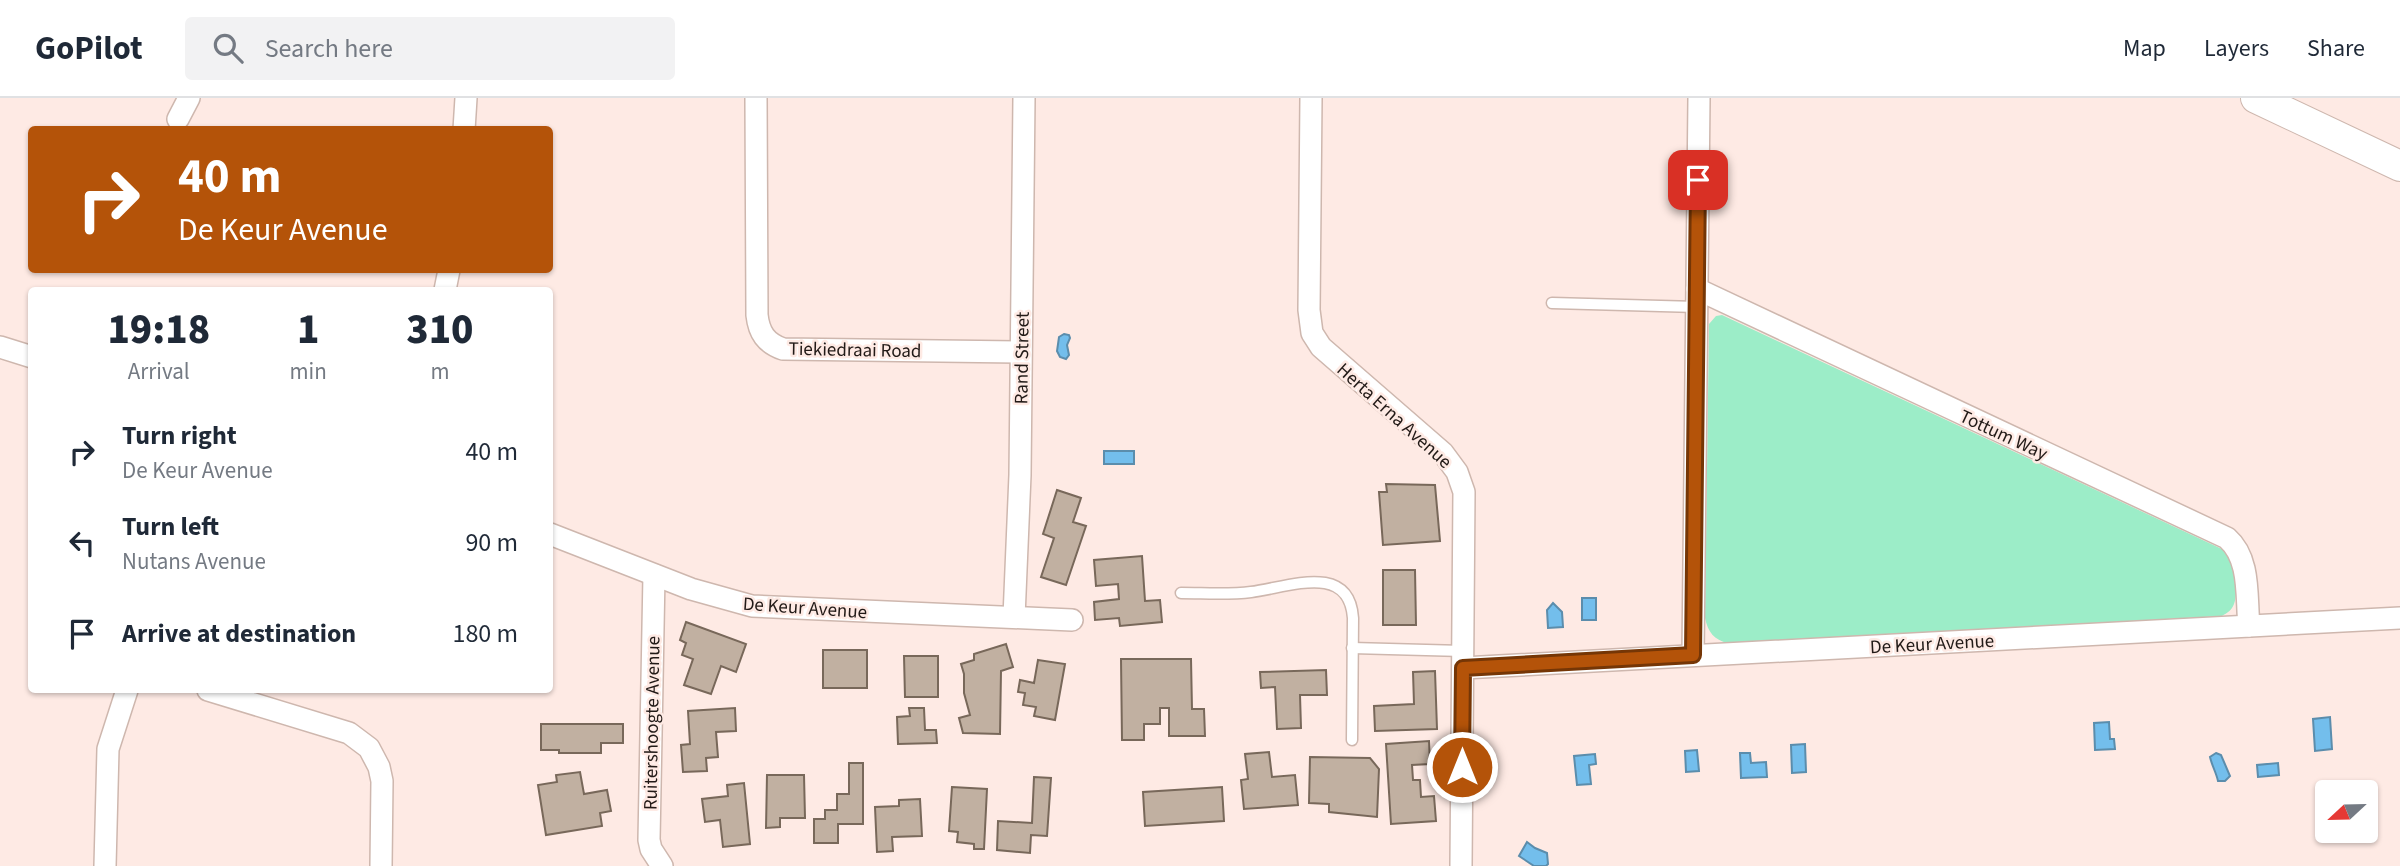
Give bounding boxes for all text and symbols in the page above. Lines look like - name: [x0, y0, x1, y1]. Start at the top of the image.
- search box: [185, 17, 675, 80]
- text: GoPilot: [35, 25, 143, 72]
- icon: search: [209, 29, 247, 67]
- text: Search here: [265, 30, 393, 67]
- text: Map: [2123, 31, 2166, 66]
- text: Layers: [2204, 31, 2269, 66]
- text: Share: [2307, 31, 2365, 66]
- text: 40 m: [178, 142, 282, 212]
- pin: [1668, 150, 1728, 210]
- icon: right: [63, 154, 154, 245]
- icon: arrive: [1679, 161, 1717, 199]
- text: De Keur Avenue: [178, 207, 388, 253]
- text: 19:18: [107, 300, 210, 360]
- text: 1: [297, 300, 319, 360]
- text: 310: [406, 300, 474, 360]
- street label: Rand Street: [1008, 311, 1037, 405]
- street label: Tiekiedraai Road: [788, 336, 922, 365]
- text: Arrival: [128, 355, 190, 388]
- text: min: [290, 355, 327, 388]
- text: m: [430, 355, 449, 388]
- street label: Herta Erna Avenue: [1330, 357, 1458, 475]
- street label: Tottum Way: [1955, 403, 2052, 468]
- text: Turn right: [122, 417, 237, 454]
- icon: right: [63, 433, 101, 471]
- text: 40 m: [465, 433, 518, 470]
- text: De Keur Avenue: [122, 454, 273, 487]
- text: Turn left: [122, 508, 219, 545]
- icon: left: [63, 524, 101, 562]
- text: 90 m: [465, 524, 518, 561]
- text: Nutans Avenue: [122, 545, 266, 578]
- street label: De Keur Avenue: [742, 591, 868, 626]
- icon: arrive: [63, 615, 101, 653]
- text: Arrive at destination: [122, 615, 356, 652]
- text: 180 m: [452, 615, 518, 652]
- street label: De Keur Avenue: [1869, 628, 1995, 661]
- street label: Ruitershoogte Avenue: [637, 636, 668, 810]
- position arrow: [1425, 730, 1499, 804]
- north arrow: [2315, 780, 2378, 844]
- map controls: [2315, 780, 2378, 843]

